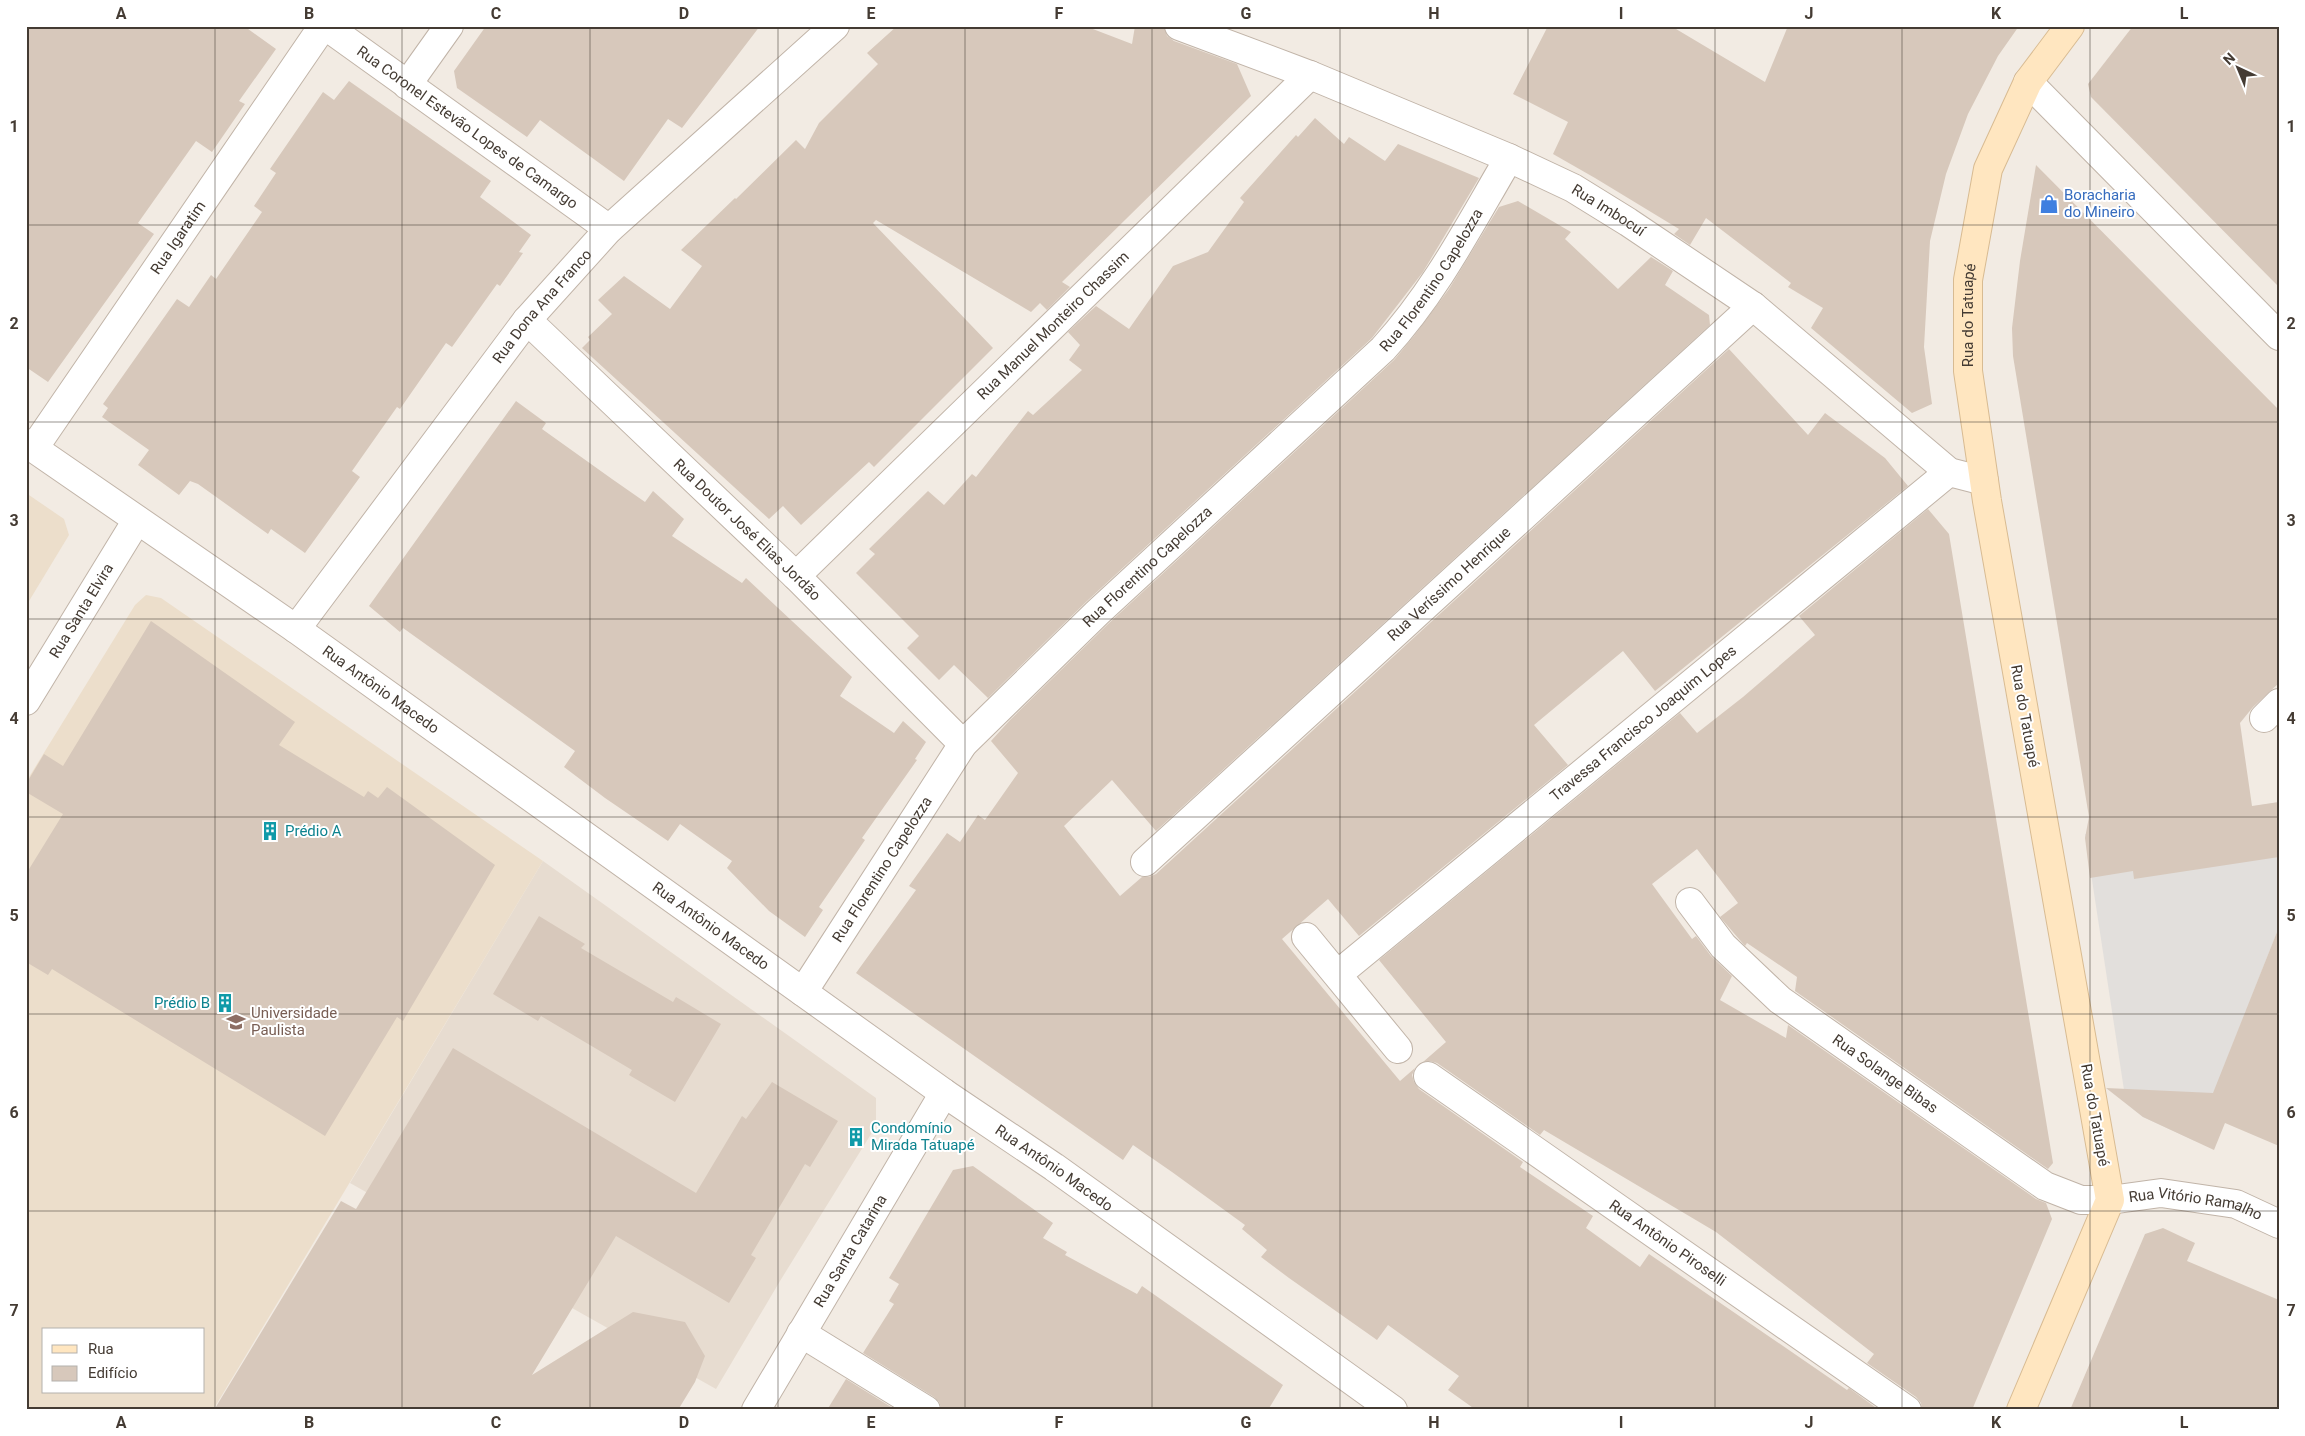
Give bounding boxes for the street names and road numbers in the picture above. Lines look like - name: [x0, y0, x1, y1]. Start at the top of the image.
- street label: Rua Coronel Estevão Lopes de Camargo: [353, 42, 581, 213]
- street label: Rua Imbocuí: [1568, 180, 1650, 241]
- street label: Rua Igaratim: [147, 198, 209, 278]
- street label: Rua Florentino Capelozza: [1376, 206, 1487, 356]
- street label: Rua Dona Ana Franco: [489, 246, 595, 367]
- street label: Rua Manuel Monteiro Chassim: [973, 247, 1133, 403]
- street label: Rua do Tatuapé: [1959, 262, 1980, 367]
- street label: Rua Doutor José Elias Jordão: [670, 455, 824, 604]
- street label: Rua Florentino Capelozza: [1079, 502, 1216, 631]
- street label: Rua Veríssimo Henrique: [1384, 523, 1514, 645]
- street label: Rua Santa Elvira: [46, 560, 117, 661]
- street label: Travessa Francisco Joaquim Lopes: [1546, 641, 1740, 805]
- street label: Rua Antônio Macedo: [319, 642, 443, 737]
- street label: Rua do Tatuapé: [2007, 663, 2043, 769]
- street label: Rua Florentino Capelozza: [829, 793, 936, 946]
- street label: Rua Antônio Macedo: [649, 878, 773, 974]
- street label: Rua Solange Bibas: [1829, 1031, 1941, 1117]
- street label: Rua do Tatuapé: [2077, 1062, 2113, 1168]
- street label: Rua Antônio Macedo: [992, 1121, 1116, 1215]
- street label: Rua Vitório Ramalho: [2128, 1184, 2265, 1224]
- street label: Rua Santa Catarina: [810, 1191, 891, 1310]
- street label: Rua Antônio Piroselli: [1606, 1196, 1729, 1290]

